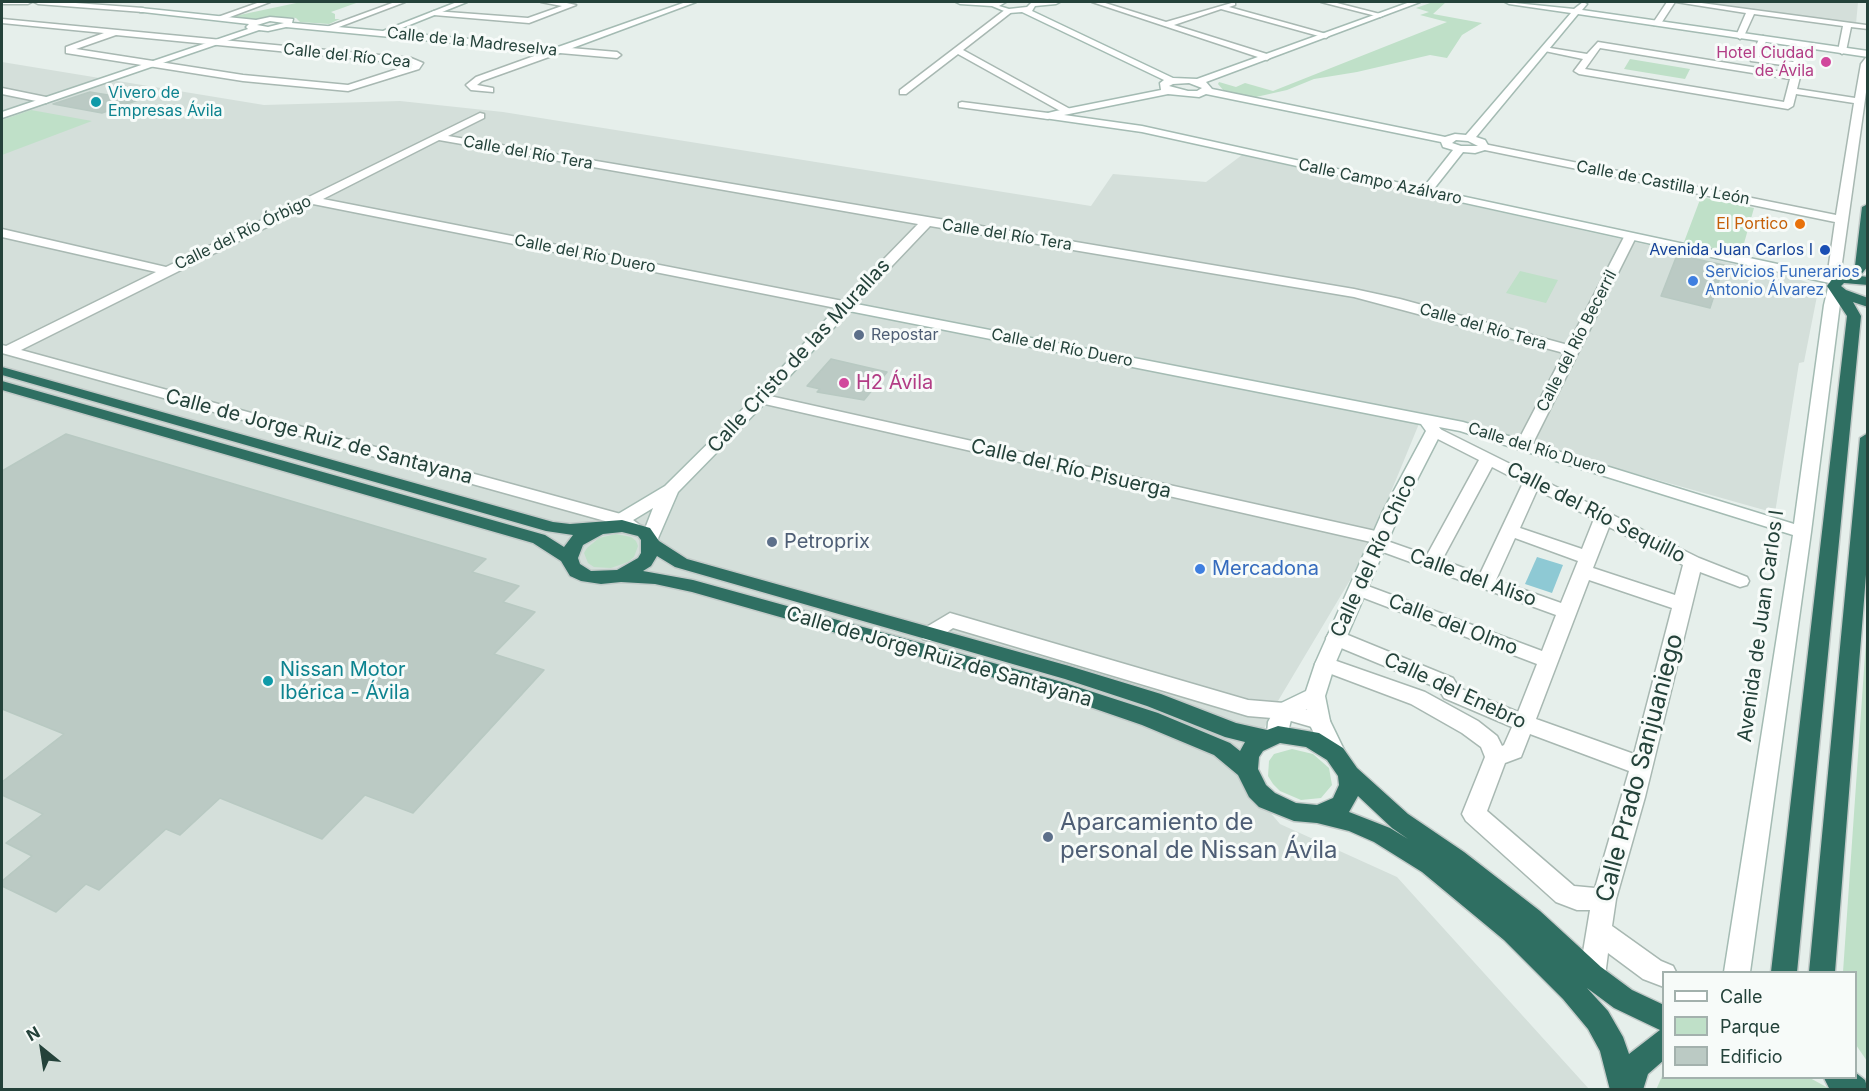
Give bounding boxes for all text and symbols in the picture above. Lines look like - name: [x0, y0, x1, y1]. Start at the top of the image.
- street label: Calle de la Madreselva: [386, 24, 558, 60]
- street label: Calle del Río Cea: [282, 40, 412, 72]
- place label: Hotel Ciudad de Ávila: [1716, 43, 1814, 81]
- marker: Hotel Ciudad de Ávila: [1819, 55, 1833, 69]
- place label: Vivero de Empresas Ávila: [108, 83, 223, 121]
- marker: Vivero de Empresas Ávila: [89, 95, 103, 109]
- street label: Calle del Río Tera: [462, 132, 594, 174]
- street label: Calle Campo Azálvaro: [1296, 155, 1464, 209]
- street label: Calle de Castilla y León: [1575, 157, 1751, 209]
- street label: Calle del Río Órbigo: [172, 192, 314, 274]
- place label: El Portico: [1716, 214, 1788, 234]
- street label: Calle del Río Tera: [941, 215, 1073, 255]
- marker: El Portico: [1793, 217, 1807, 231]
- street label: Calle del Río Duero: [513, 231, 657, 277]
- place label: Avenida Juan Carlos I: [1649, 240, 1813, 260]
- marker: Avenida Juan Carlos I: [1818, 243, 1832, 257]
- street label: Calle Cristo de las Murallas: [703, 254, 895, 458]
- place label: Servicios Funerarios Antonio Álvarez: [1705, 262, 1860, 300]
- street label: Calle del Río Becerril: [1533, 267, 1621, 415]
- marker: Servicios Funerarios Antonio Álvarez: [1686, 274, 1700, 288]
- street label: Calle del Río Tera: [1417, 300, 1549, 354]
- place label: Repostar: [871, 325, 939, 345]
- street label: Calle del Río Duero: [990, 325, 1134, 371]
- marker: Repostar: [852, 328, 866, 342]
- place label: H2 Ávila: [856, 371, 933, 395]
- marker: H2 Ávila: [837, 376, 851, 390]
- street label: Calle de Jorge Ruiz de Santayana: [163, 384, 475, 490]
- street label: Calle del Río Duero: [1465, 419, 1609, 479]
- street label: Calle del Río Pisuerga: [968, 434, 1174, 504]
- street label: Calle del Río Sequillo: [1503, 457, 1689, 569]
- street label: Calle del Río Chico: [1326, 471, 1422, 641]
- street label: Avenida de Juan Carlos I: [1733, 508, 1789, 744]
- place label: Petroprix: [784, 530, 870, 554]
- marker: Petroprix: [765, 535, 779, 549]
- street label: Calle del Aliso: [1406, 544, 1540, 612]
- place label: Mercadona: [1212, 557, 1319, 581]
- marker: Mercadona: [1193, 562, 1207, 576]
- street label: Calle del Olmo: [1385, 589, 1521, 661]
- street label: Calle de Jorge Ruiz de Santayana: [783, 602, 1095, 712]
- street label: Calle Prado Sanjuaniego: [1590, 631, 1690, 905]
- street label: Calle del Enebro: [1380, 648, 1530, 734]
- place label: Nissan Motor Ibérica - Ávila: [280, 658, 410, 705]
- marker: Nissan Motor Ibérica - Ávila: [261, 674, 275, 688]
- place label: Aparcamiento de personal de Nissan Ávila: [1060, 809, 1338, 865]
- marker: Aparcamiento de personal de Nissan Ávila: [1041, 830, 1055, 844]
- legend: [1662, 971, 1857, 1079]
- text: Calle: [1720, 986, 1762, 1007]
- text: Parque: [1720, 1016, 1780, 1037]
- north arrow: [12, 1019, 72, 1079]
- text: N: [23, 1022, 43, 1045]
- text: Edificio: [1720, 1046, 1783, 1067]

